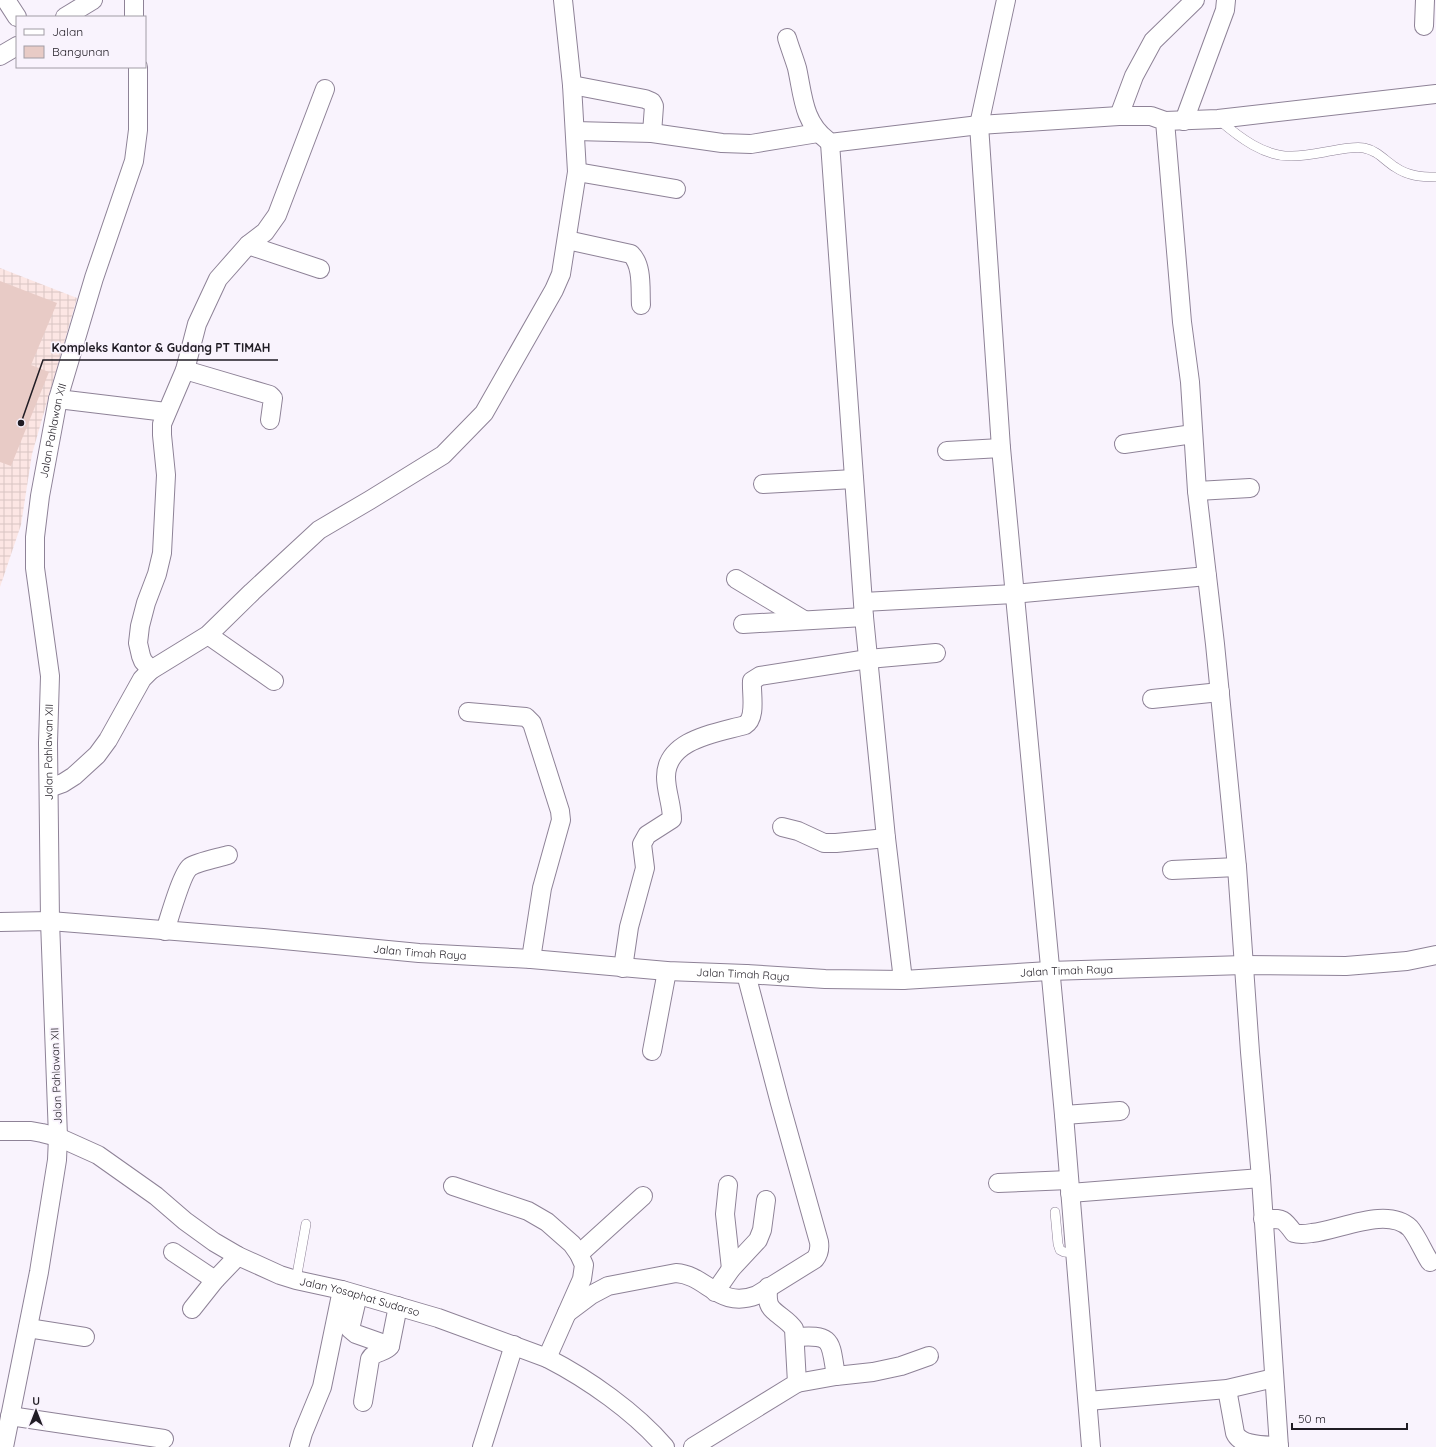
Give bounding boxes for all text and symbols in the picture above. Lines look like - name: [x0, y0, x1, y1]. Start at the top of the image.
- legend: [16, 16, 146, 68]
- text: Jalan: [52, 24, 83, 39]
- text: Bangunan: [52, 44, 109, 59]
- callout: Kompleks Kantor & Gudang PT TIMAH: [43, 336, 278, 360]
- text: Kompleks Kantor & Gudang PT TIMAH: [52, 340, 270, 355]
- street label: Jalan Pahlawan XII: [36, 381, 69, 479]
- street label: Jalan Pahlawan XII: [41, 704, 56, 800]
- street label: Jalan Timah Raya: [372, 942, 467, 963]
- street label: Jalan Timah Raya: [1019, 962, 1113, 980]
- street label: Jalan Timah Raya: [696, 965, 790, 984]
- street label: Jalan Pahlawan XII: [47, 1027, 65, 1125]
- street label: Jalan Yosaphat Sudarso: [298, 1274, 422, 1319]
- north arrow: [16, 1391, 56, 1431]
- text: U: [32, 1394, 40, 1408]
- scale bar: [1292, 1405, 1407, 1431]
- text: 50 m: [1298, 1411, 1326, 1426]

